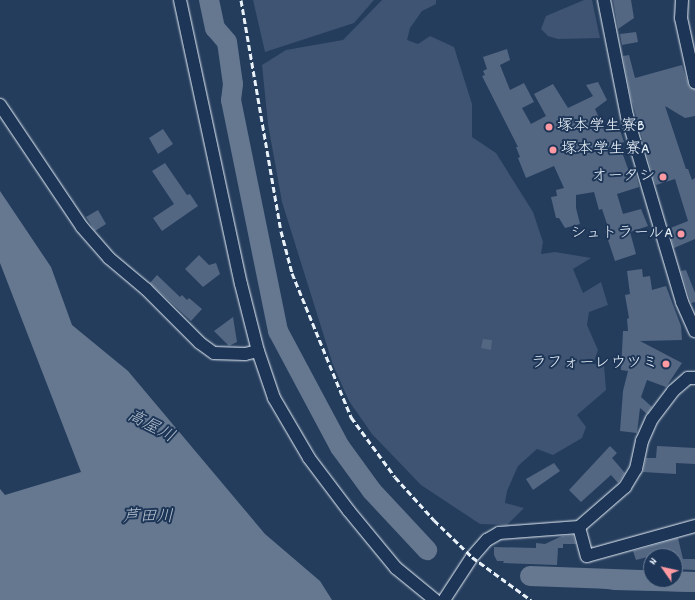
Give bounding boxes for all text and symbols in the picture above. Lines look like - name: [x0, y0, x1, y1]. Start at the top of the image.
- place label: 塚本学生寮B: [557, 117, 645, 137]
- marker: 塚本学生寮B: [544, 122, 554, 132]
- place label: 塚本学生寮A: [561, 140, 650, 160]
- marker: 塚本学生寮A: [548, 145, 558, 155]
- place label: オータシ: [591, 167, 655, 187]
- marker: オータシ: [658, 172, 668, 182]
- place label: シュトラールA: [568, 224, 673, 244]
- marker: シュトラールA: [676, 229, 686, 239]
- place label: ラフォーレウツミ: [530, 354, 658, 374]
- marker: ラフォーレウツミ: [661, 359, 671, 369]
- water label: 高屋川: [123, 407, 177, 449]
- water label: 芦田川: [123, 509, 173, 529]
- north arrow: [643, 548, 683, 588]
- text: N: [646, 555, 662, 569]

